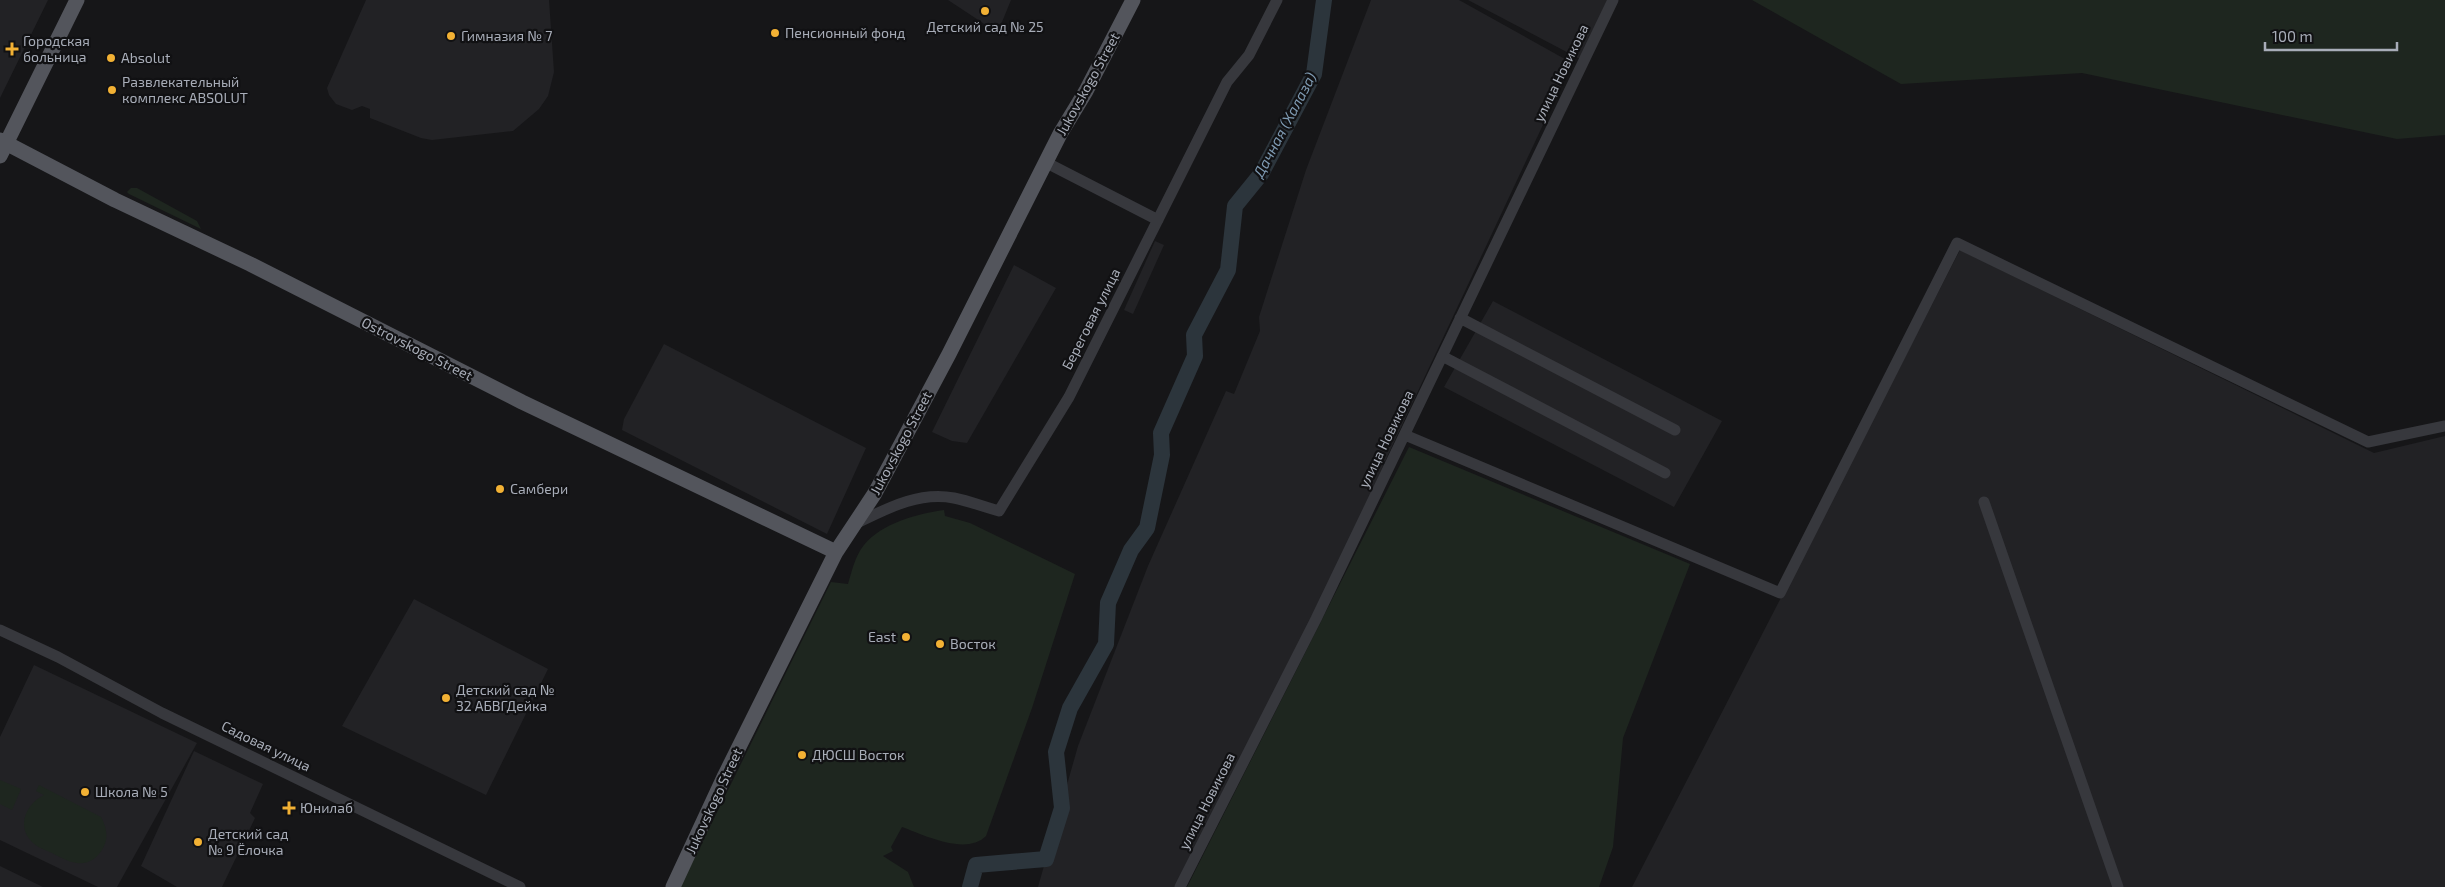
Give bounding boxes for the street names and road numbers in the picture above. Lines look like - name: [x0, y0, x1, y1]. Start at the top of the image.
- street label: улица Новикова: [1530, 21, 1592, 124]
- street label: Jukovskogo Street: [1052, 29, 1123, 138]
- street label: Береговая улица: [1058, 265, 1123, 372]
- street label: Ostrovskogo Street: [359, 313, 476, 384]
- street label: улица Новикова: [1355, 387, 1417, 490]
- street label: Jukovskogo Street: [866, 388, 935, 497]
- street label: Садовая улица: [219, 717, 314, 774]
- street label: Jukovskogo Street: [682, 745, 745, 856]
- street label: улица Новикова: [1175, 749, 1238, 852]

